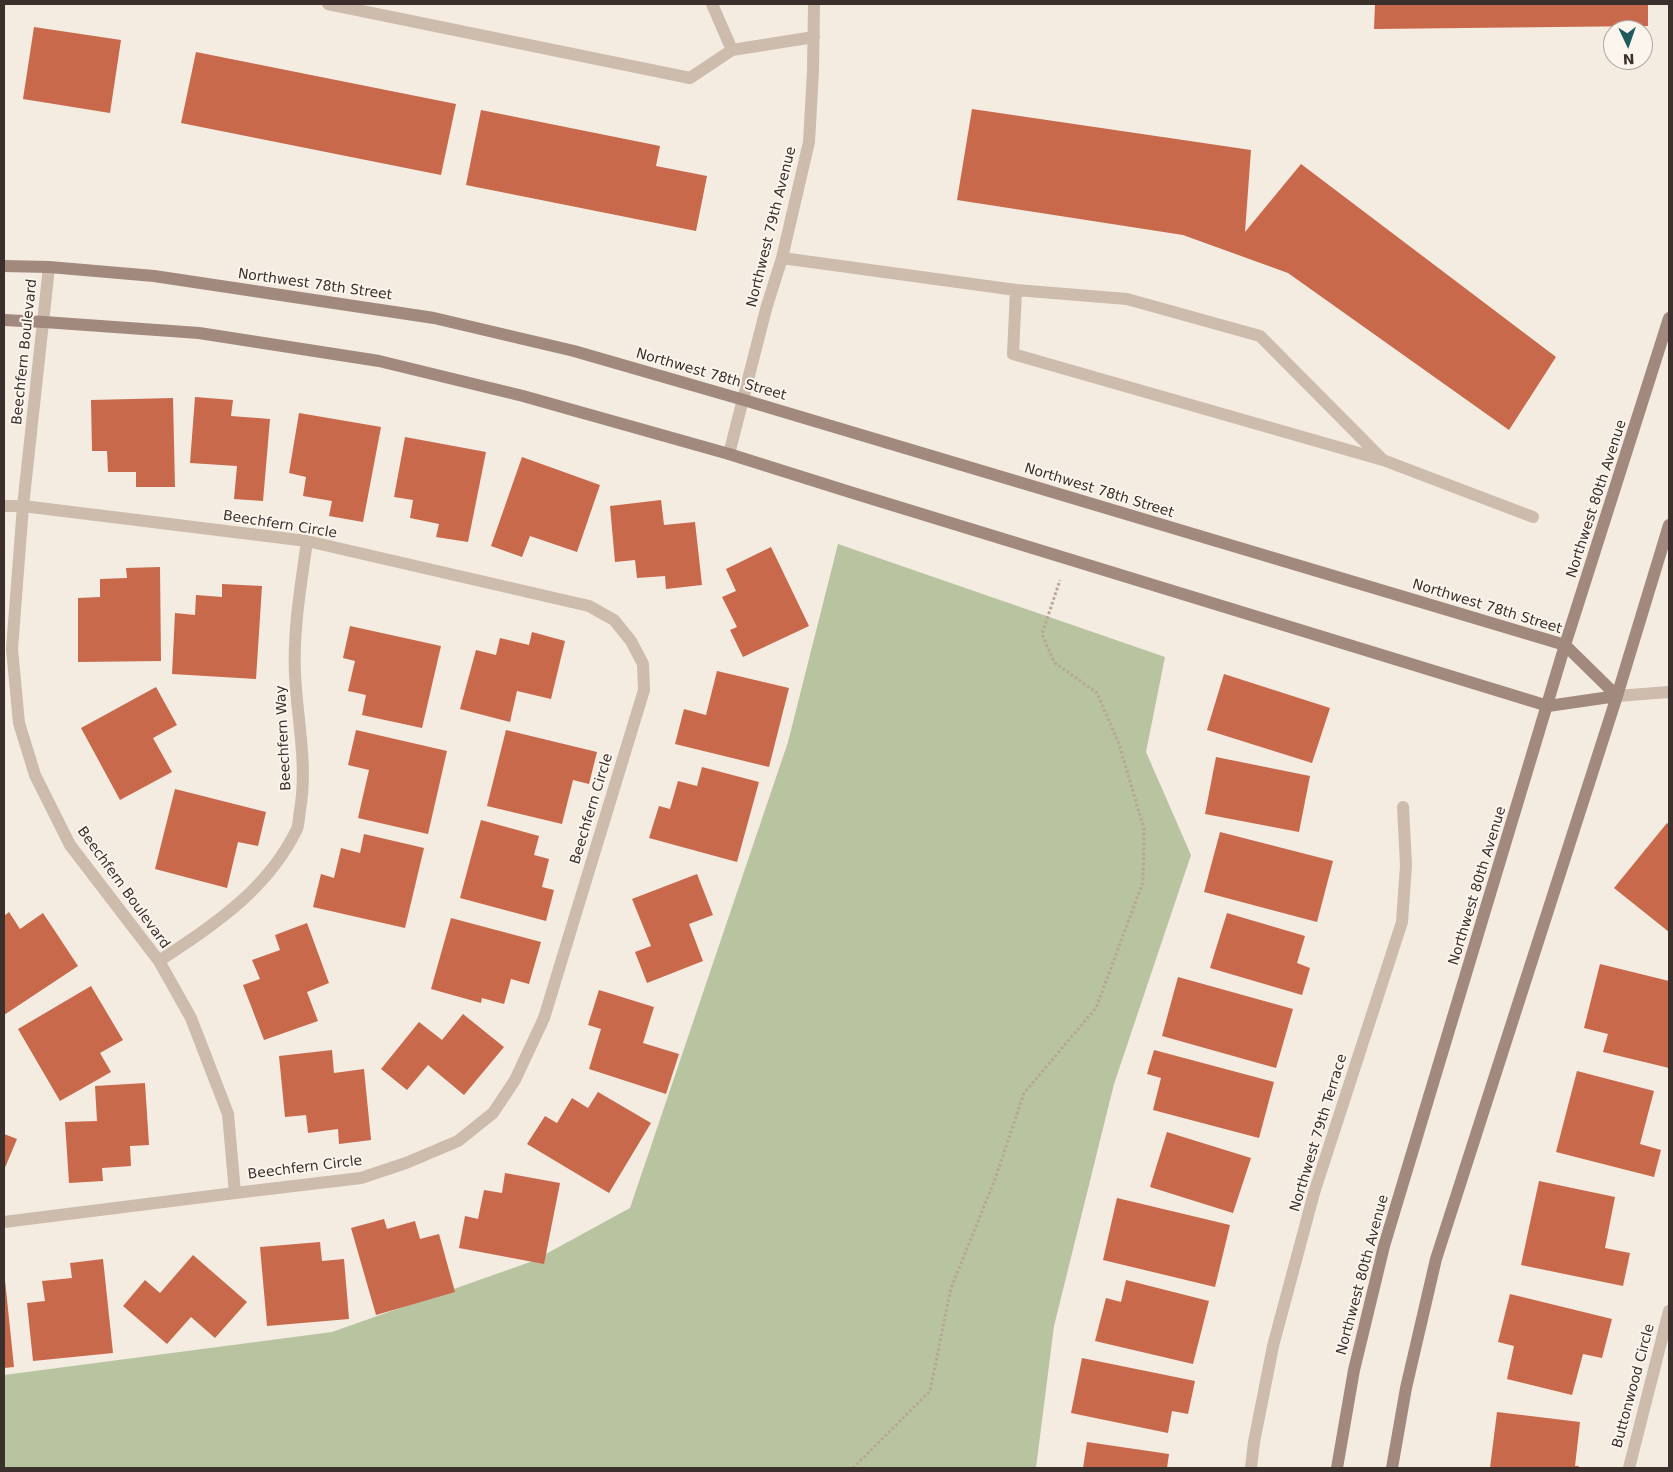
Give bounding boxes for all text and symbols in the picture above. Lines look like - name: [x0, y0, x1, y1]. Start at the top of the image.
- north arrow: [1603, 20, 1653, 70]
- text: N: [1622, 51, 1635, 67]
- street label: Northwest 79th Avenue: [744, 145, 800, 309]
- street label: Northwest 78th Street: [237, 266, 393, 304]
- street label: Beechfern Boulevard: [9, 278, 41, 426]
- street label: Northwest 78th Street: [634, 345, 788, 405]
- street label: Northwest 80th Avenue: [1564, 418, 1630, 580]
- street label: Northwest 78th Street: [1022, 460, 1176, 522]
- street label: Beechfern Circle: [222, 508, 338, 542]
- street label: Northwest 78th Street: [1410, 576, 1564, 638]
- street label: Beechfern Way: [273, 685, 295, 791]
- street label: Beechfern Circle: [567, 752, 617, 866]
- street label: Northwest 80th Avenue: [1446, 805, 1510, 967]
- street label: Beechfern Boulevard: [73, 824, 173, 952]
- street label: Northwest 79th Terrace: [1287, 1052, 1351, 1214]
- street label: Beechfern Circle: [247, 1153, 363, 1183]
- street label: Northwest 80th Avenue: [1334, 1193, 1392, 1357]
- street label: Buttonwood Circle: [1609, 1322, 1659, 1450]

